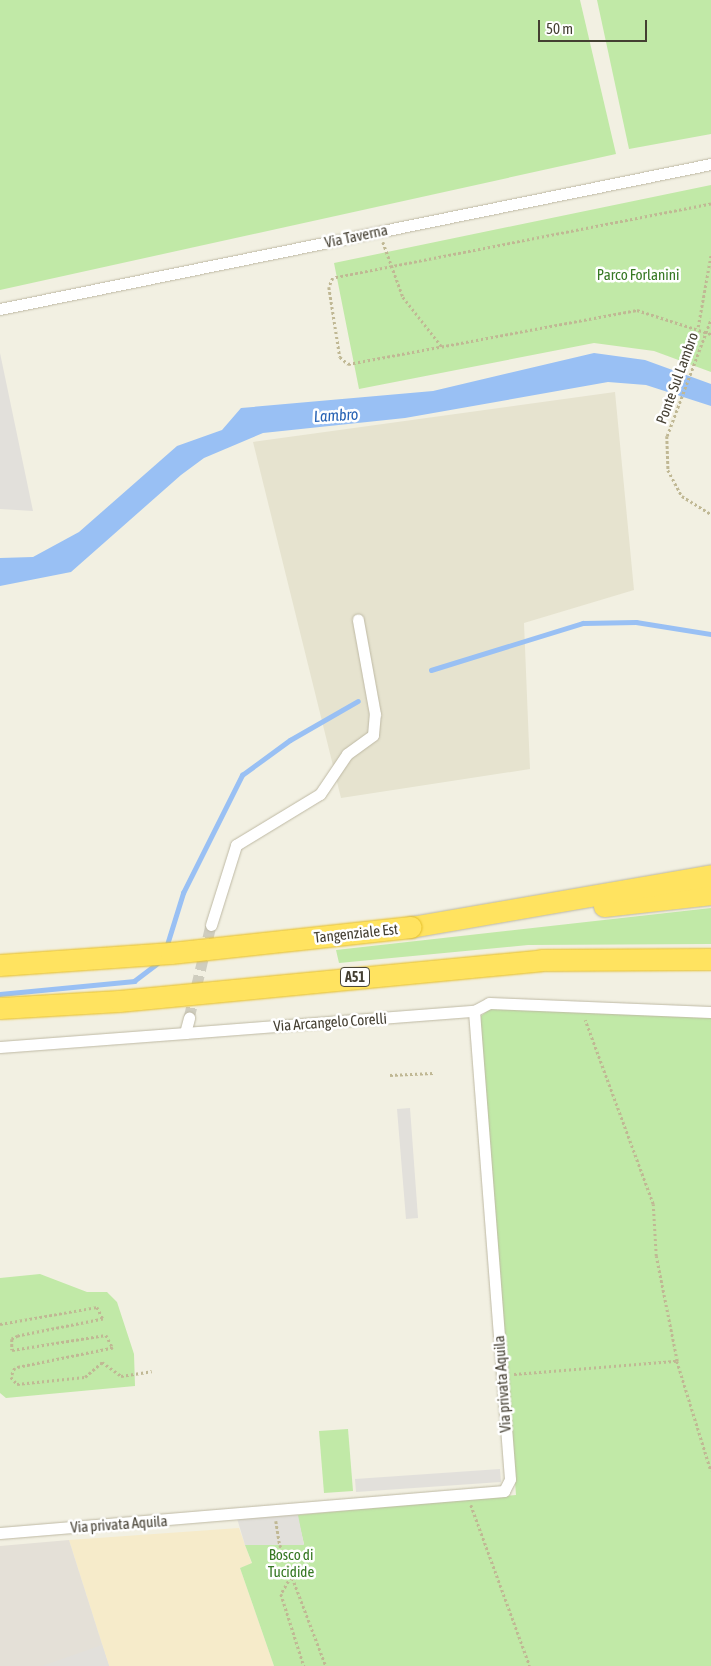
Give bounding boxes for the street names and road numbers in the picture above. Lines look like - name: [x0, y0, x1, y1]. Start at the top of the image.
- street label: Via Taverna: [323, 221, 389, 251]
- street label: Ponte Sul Lambro: [652, 330, 702, 426]
- street label: Tangenziale Est: [313, 920, 399, 946]
- road number: A51: [339, 966, 371, 989]
- street label: Via Arcangelo Corelli: [273, 1009, 387, 1035]
- street label: Via privata Aquila: [490, 1335, 514, 1433]
- street label: Via privata Aquila: [70, 1512, 168, 1536]

